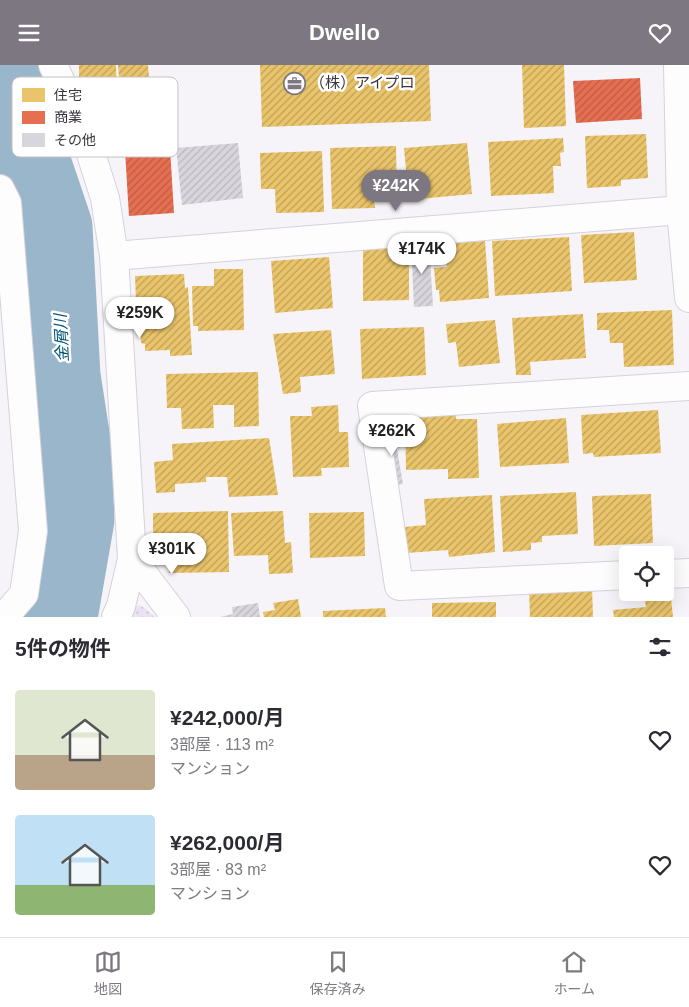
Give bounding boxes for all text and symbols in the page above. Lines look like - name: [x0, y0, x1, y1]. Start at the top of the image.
- icon: menu: [15, 19, 43, 47]
- icon: heart: [646, 19, 674, 47]
- text: Dwello: [309, 20, 380, 45]
- office icon: （株）アイプロ: [282, 71, 306, 95]
- place label: （株）アイプロ: [310, 74, 414, 91]
- legend: [12, 77, 178, 157]
- text: 住宅: [54, 87, 82, 103]
- text: 商業: [54, 109, 82, 125]
- text: その他: [54, 132, 96, 148]
- pin: ¥242K: [361, 169, 431, 212]
- text: ¥242K: [372, 177, 420, 194]
- pin: ¥174K: [387, 233, 457, 275]
- text: ¥174K: [398, 240, 446, 257]
- pin: ¥259K: [105, 297, 175, 339]
- text: ¥259K: [116, 304, 164, 321]
- water label: 金屑川: [52, 312, 71, 362]
- pin: ¥262K: [357, 415, 427, 457]
- text: ¥262K: [368, 422, 416, 439]
- pin: ¥301K: [137, 533, 207, 575]
- text: ¥301K: [148, 540, 196, 557]
- map controls: [619, 546, 674, 601]
- button: locate: [619, 546, 674, 601]
- icon: filters: [646, 633, 674, 661]
- text: 5件の物件: [15, 637, 111, 660]
- text: ¥242,000/月: [170, 706, 284, 729]
- icon: home: [55, 710, 115, 770]
- icon: heart: [646, 726, 674, 754]
- text: 3部屋 · 113 m²: [170, 736, 274, 753]
- text: マンション: [170, 760, 250, 777]
- text: ¥262,000/月: [170, 831, 284, 854]
- icon: home: [55, 835, 115, 895]
- icon: heart: [646, 851, 674, 879]
- text: 3部屋 · 83 m²: [170, 861, 266, 878]
- text: マンション: [170, 885, 250, 902]
- tab: 地図: [94, 948, 122, 998]
- tab: 保存済み: [310, 948, 366, 998]
- tab: ホーム: [553, 948, 595, 998]

